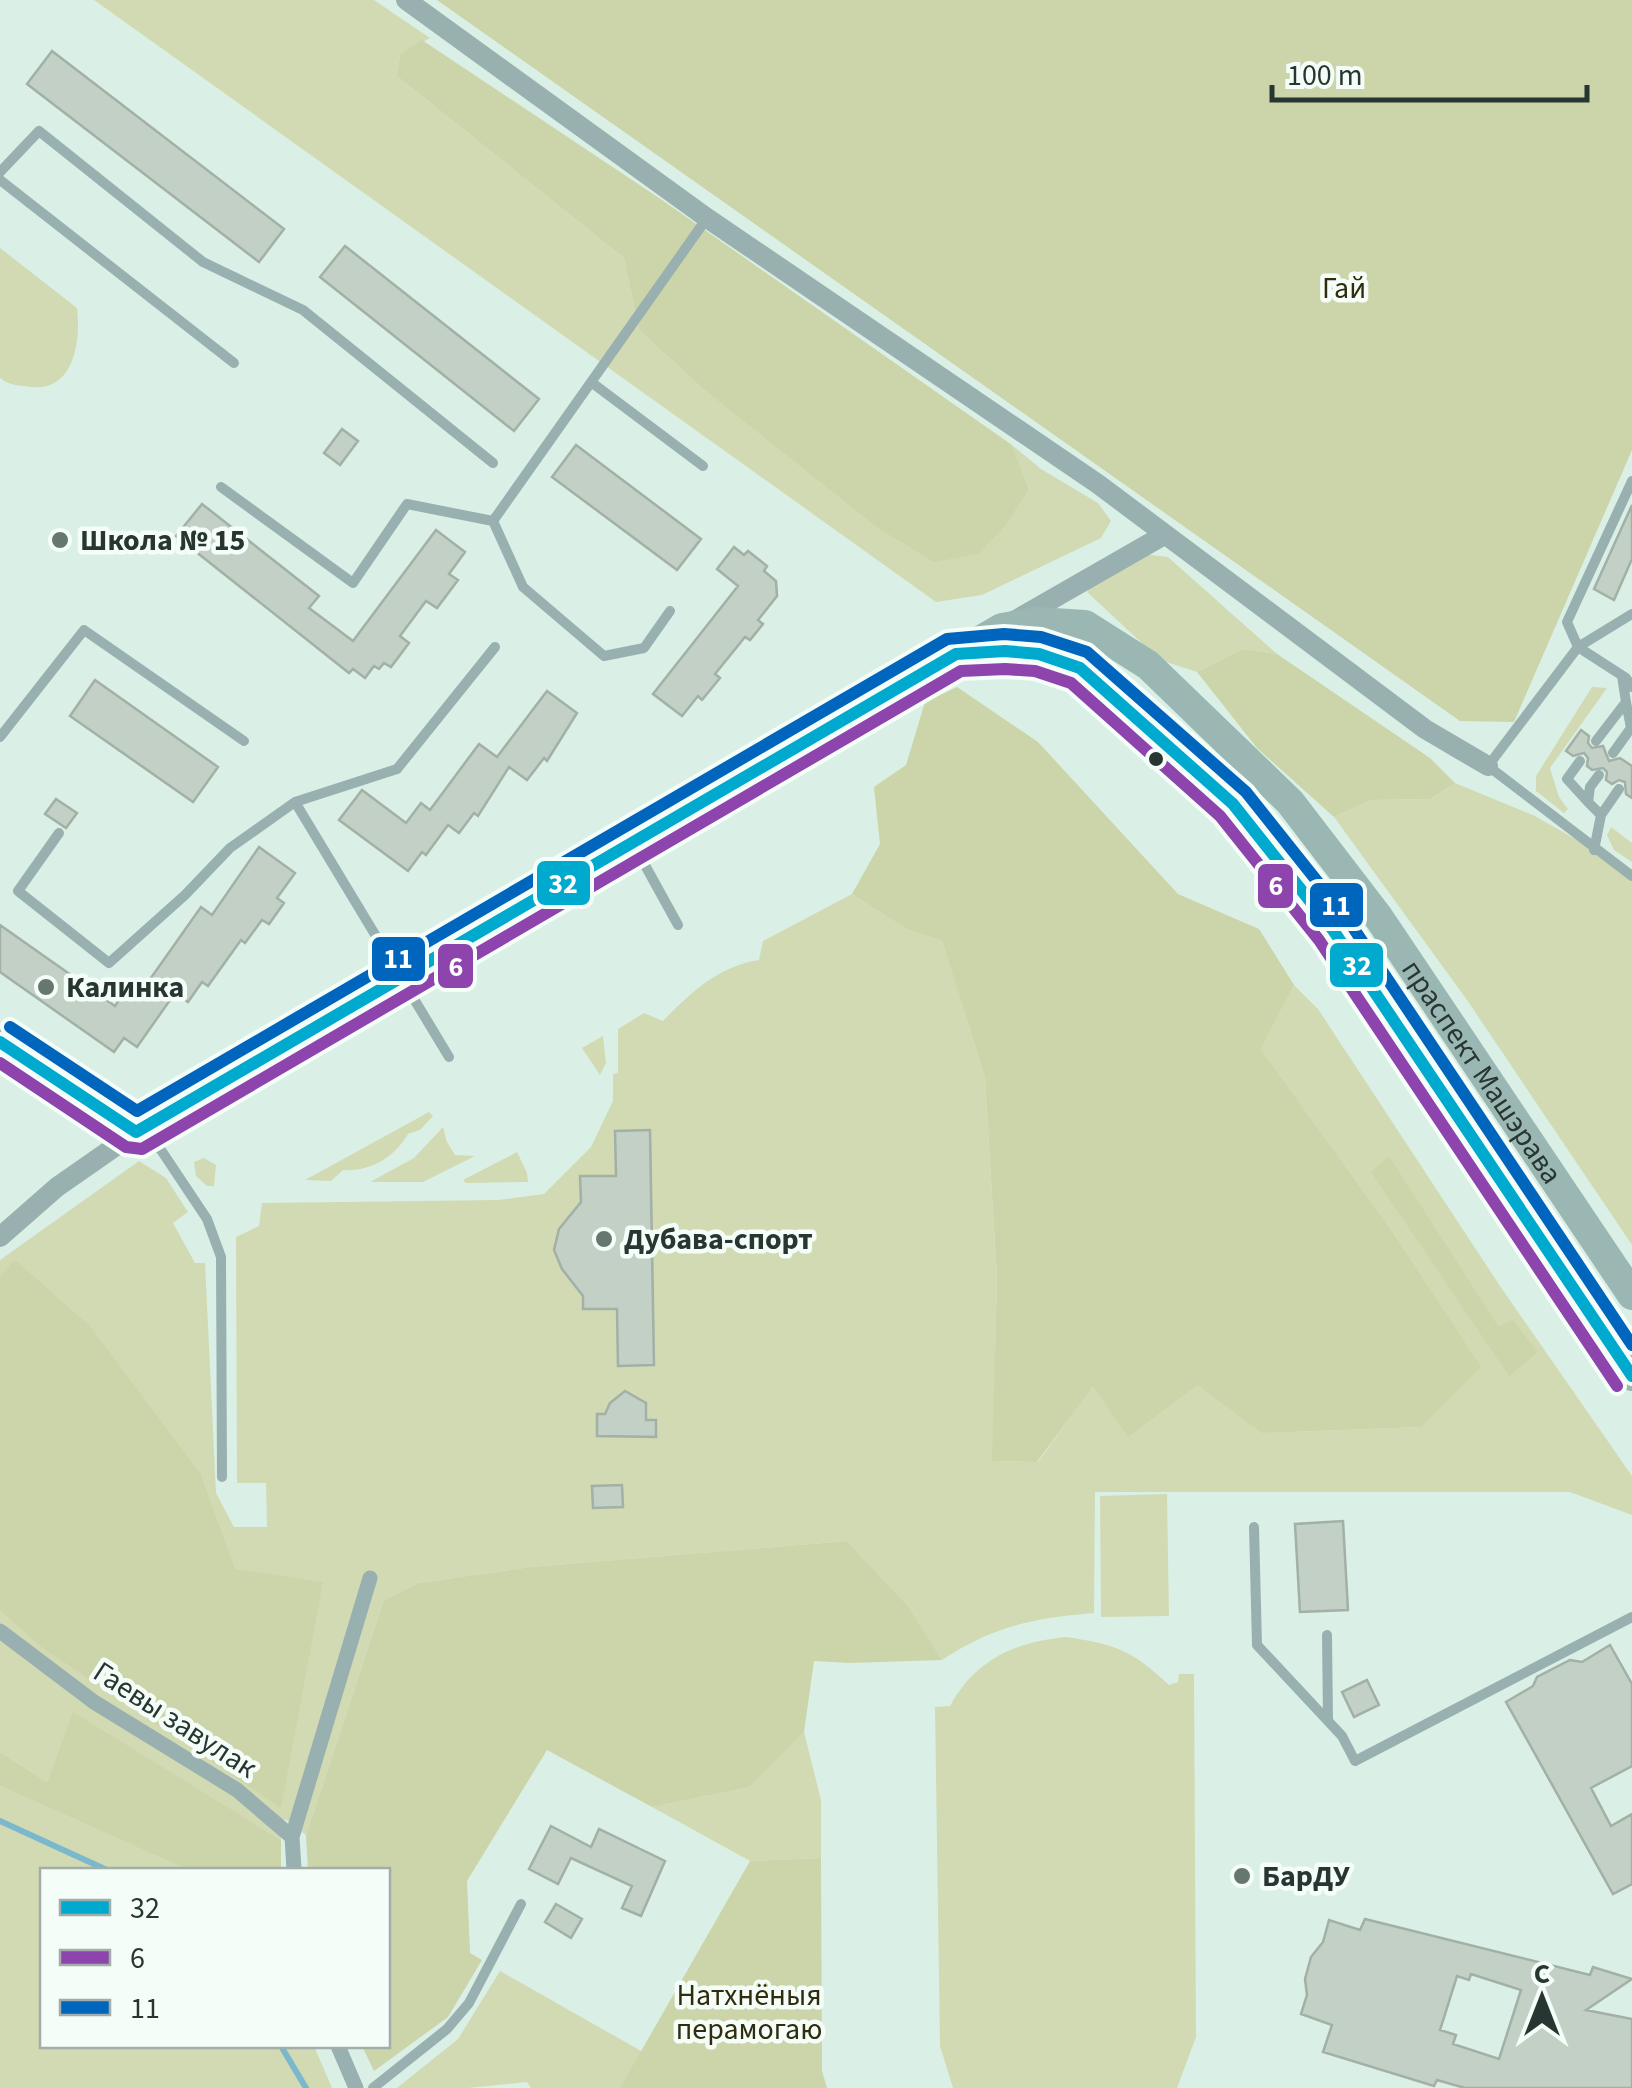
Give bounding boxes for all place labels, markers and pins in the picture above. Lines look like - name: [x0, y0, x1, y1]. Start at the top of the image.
- place label: Школа № 15: [80, 519, 245, 562]
- marker: Школа № 15: [49, 529, 71, 551]
- unlabelled marker: [1146, 749, 1166, 769]
- place label: Калинка: [66, 966, 184, 1009]
- marker: Калинка: [35, 976, 57, 998]
- place label: Дубава-спорт: [624, 1218, 813, 1261]
- marker: Дубава-спорт: [593, 1228, 615, 1250]
- place label: БарДУ: [1262, 1855, 1350, 1898]
- marker: БарДУ: [1231, 1865, 1253, 1887]

